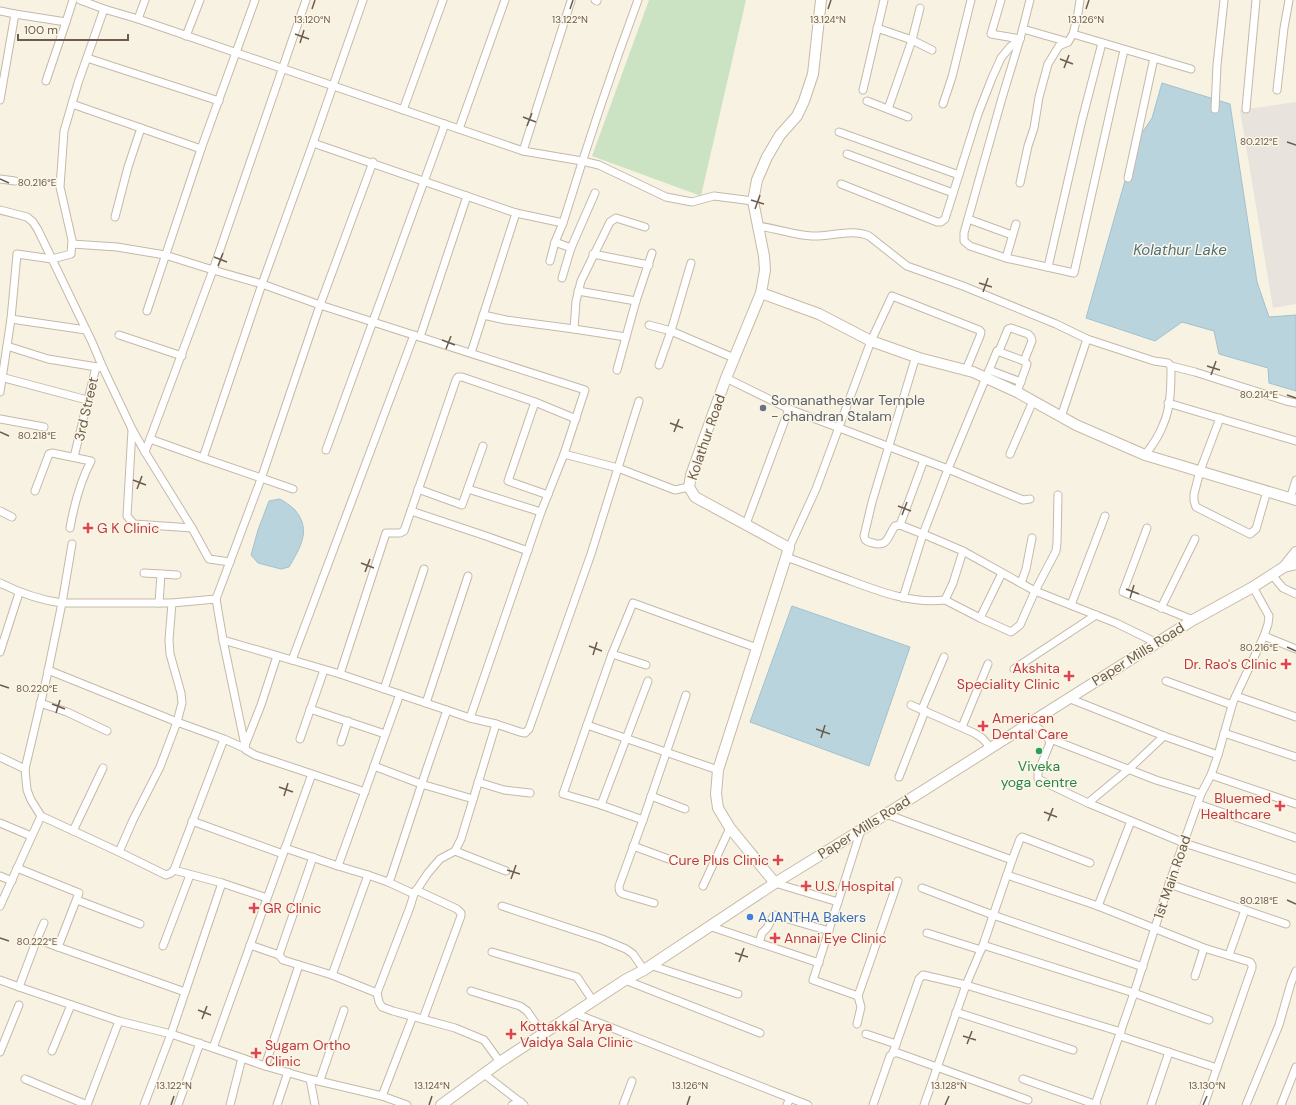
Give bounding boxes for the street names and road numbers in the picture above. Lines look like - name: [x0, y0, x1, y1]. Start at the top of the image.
- street label: 3rd Street: [70, 375, 102, 443]
- street label: Kolathur Road: [683, 392, 729, 482]
- street label: Paper Mills Road: [1088, 618, 1188, 690]
- street label: Paper Mills Road: [814, 791, 914, 863]
- street label: 1st Main Road: [1149, 833, 1195, 921]

